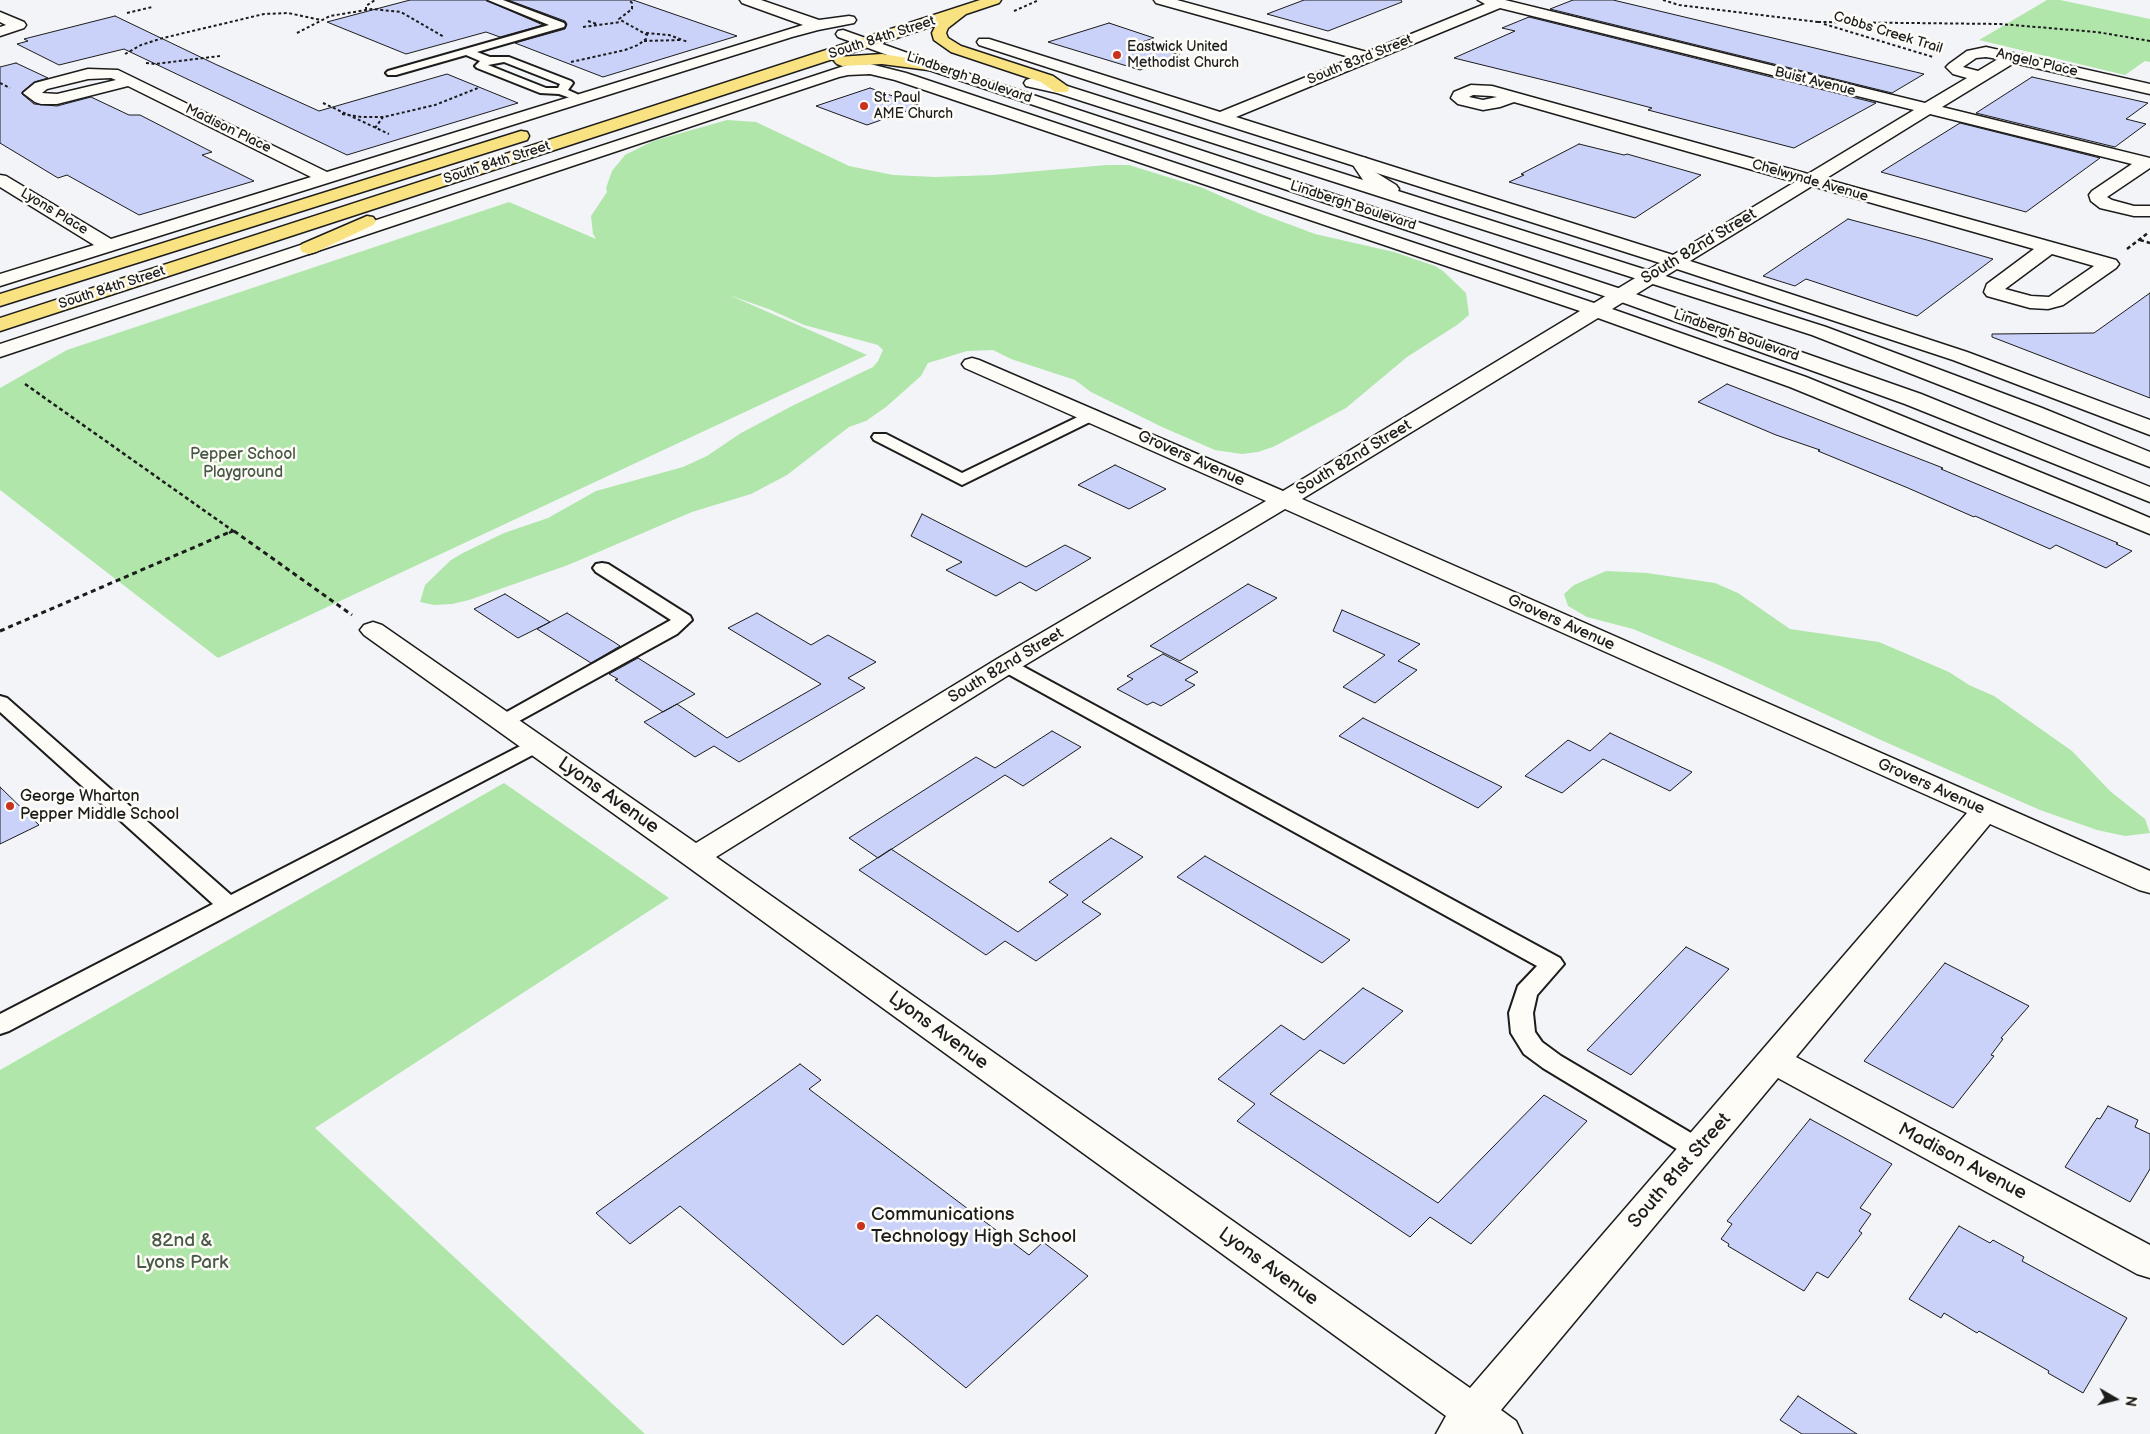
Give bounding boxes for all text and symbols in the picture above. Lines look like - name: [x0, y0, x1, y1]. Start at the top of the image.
- street label: Cobbs Creek Trail: [1831, 8, 1945, 58]
- street label: South 84th Street: [827, 13, 937, 63]
- street label: South 83rd Street: [1305, 31, 1415, 89]
- place label: Eastwick United Methodist Church: [1127, 39, 1239, 72]
- street label: Angelo Place: [1995, 45, 2079, 81]
- street label: Lindbergh Boulevard: [904, 49, 1034, 107]
- marker: Eastwick United Methodist Church: [1111, 49, 1123, 61]
- street label: Buist Avenue: [1773, 64, 1857, 100]
- place label: St. Paul AME Church: [874, 90, 953, 122]
- marker: St. Paul AME Church: [858, 100, 870, 112]
- street label: Madison Place: [182, 101, 274, 157]
- street label: South 84th Street: [442, 138, 552, 188]
- street label: Chelwynde Avenue: [1750, 156, 1870, 206]
- street label: Lindbergh Boulevard: [1288, 178, 1418, 234]
- street label: Lyons Place: [17, 185, 91, 239]
- street label: South 82nd Street: [1638, 205, 1760, 289]
- street label: South 84th Street: [57, 263, 167, 313]
- street label: Lindbergh Boulevard: [1671, 307, 1801, 365]
- street label: South 82nd Street: [1293, 416, 1415, 500]
- street label: Grovers Avenue: [1134, 427, 1248, 491]
- park label: Pepper School Playground: [190, 445, 296, 483]
- street label: Grovers Avenue: [1504, 591, 1618, 655]
- street label: South 82nd Street: [945, 624, 1067, 708]
- street label: Lyons Avenue: [553, 753, 663, 839]
- street label: Grovers Avenue: [1874, 755, 1988, 819]
- place label: George Wharton Pepper Middle School: [20, 787, 179, 825]
- marker: George Wharton Pepper Middle School: [4, 800, 16, 812]
- street label: Lyons Avenue: [884, 987, 992, 1075]
- street label: South 81st Street: [1624, 1109, 1736, 1233]
- street label: Madison Avenue: [1894, 1119, 2030, 1205]
- place label: Communications Technology High School: [871, 1204, 1076, 1248]
- marker: Communications Technology High School: [855, 1220, 867, 1232]
- street label: Lyons Avenue: [1214, 1223, 1322, 1311]
- park label: 82nd & Lyons Park: [136, 1230, 228, 1274]
- north arrow: [2090, 1374, 2140, 1424]
- text: N: [2121, 1395, 2139, 1408]

